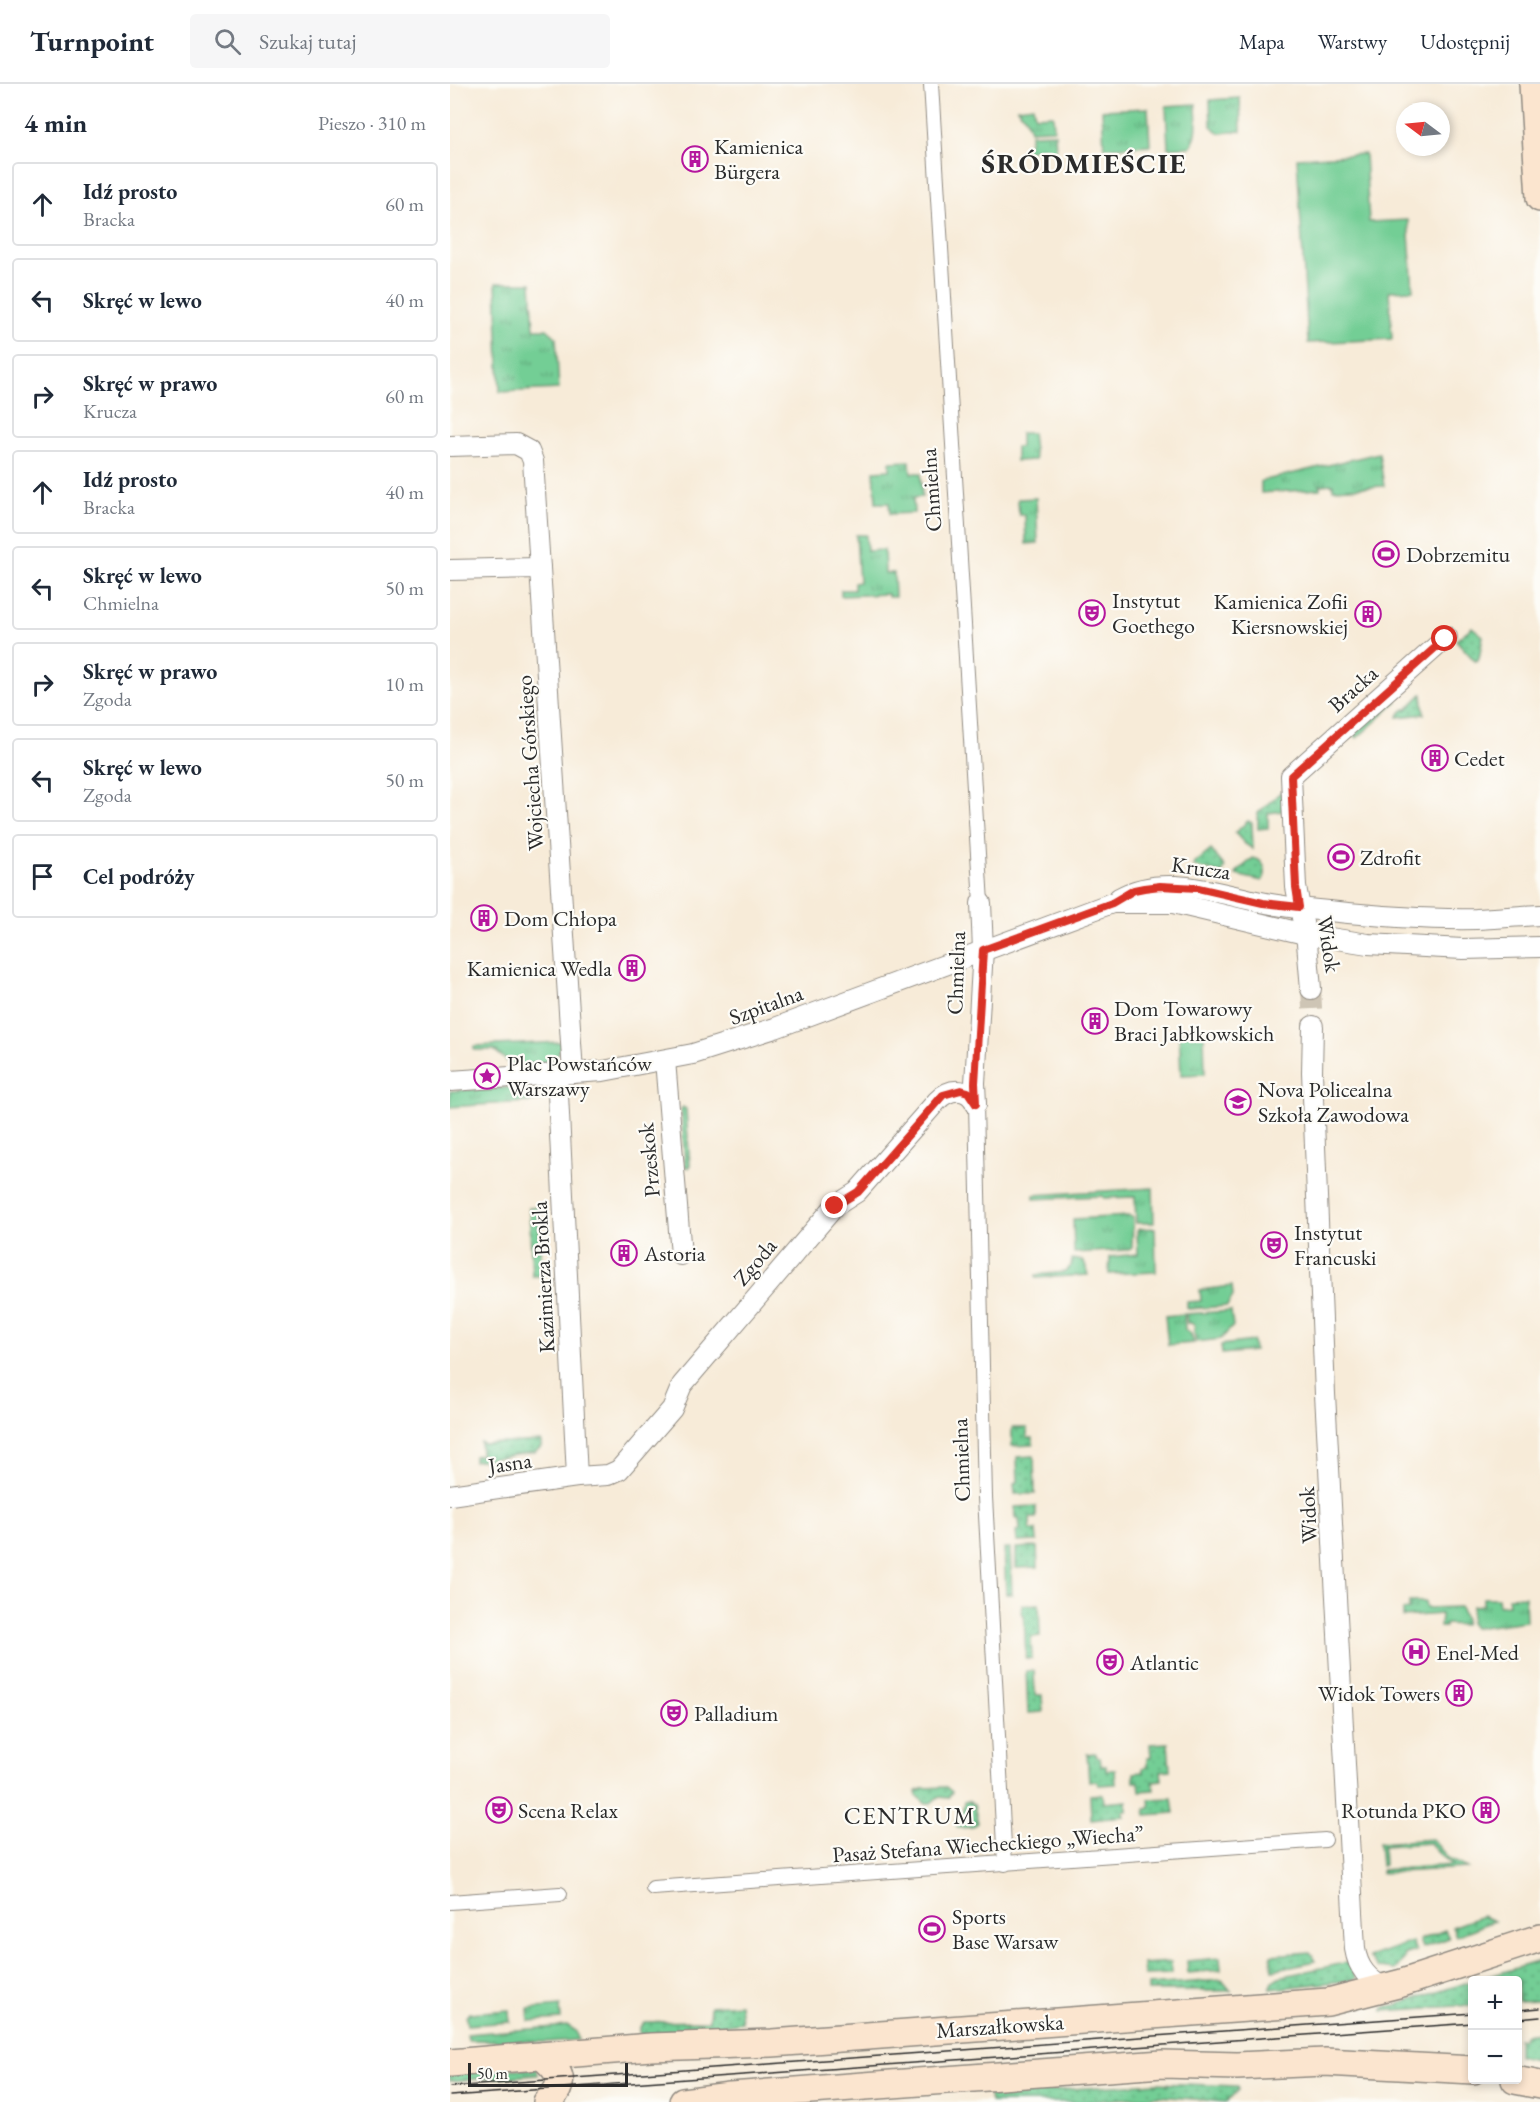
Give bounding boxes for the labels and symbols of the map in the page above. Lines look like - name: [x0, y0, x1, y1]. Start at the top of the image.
- north arrow: [1396, 102, 1450, 156]
- place label: Kamienica Bürgera: [714, 132, 803, 186]
- building icon: Kamienica Bürgera: [680, 144, 710, 174]
- district label: ŚRÓDMIEŚCIE: [981, 145, 1187, 181]
- street label: Chmielna: [914, 447, 948, 533]
- sports icon: Dobrzemitu: [1371, 539, 1401, 569]
- place label: Dobrzemitu: [1406, 540, 1510, 569]
- place label: Instytut Goethego: [1112, 586, 1195, 640]
- place label: Kamienica Zofii Kiersnowskiej: [1213, 587, 1348, 641]
- theatre icon: Instytut Goethego: [1077, 598, 1107, 628]
- building icon: Kamienica Zofii Kiersnowskiej: [1353, 599, 1383, 629]
- route start: [1431, 625, 1457, 651]
- street label: Bracka: [1322, 659, 1384, 719]
- street label: Wojciecha Górskiego: [509, 674, 551, 852]
- building icon: Cedet: [1420, 743, 1450, 773]
- place label: Cedet: [1454, 744, 1505, 773]
- sports icon: Zdrofit: [1326, 842, 1356, 872]
- place label: Zdrofit: [1360, 843, 1421, 872]
- street label: Krucza: [1170, 850, 1233, 887]
- building icon: Dom Chłopa: [469, 903, 499, 933]
- place label: Dom Chłopa: [504, 904, 617, 933]
- street label: Widok: [1310, 914, 1348, 975]
- street label: Chmielna: [940, 930, 972, 1015]
- building icon: Kamienica Wedla: [617, 953, 647, 983]
- place label: Kamienica Wedla: [467, 954, 612, 983]
- street label: Szpitalna: [725, 978, 807, 1032]
- place label: Dom Towarowy Braci Jabłkowskich: [1114, 994, 1274, 1048]
- building icon: Dom Towarowy Braci Jabłkowskich: [1080, 1006, 1110, 1036]
- place label: Plac Powstańców Warszawy: [507, 1049, 653, 1103]
- place icon: Plac Powstańców Warszawy: [472, 1061, 502, 1091]
- place label: Nova Policealna Szkoła Zawodowa: [1258, 1075, 1409, 1129]
- school or university icon: Nova Policealna Szkoła Zawodowa: [1223, 1087, 1253, 1117]
- street label: Przeskok: [631, 1121, 667, 1198]
- route end: [821, 1192, 847, 1218]
- street label: Kazimierza Brokla: [525, 1200, 561, 1354]
- place label: Instytut Francuski: [1294, 1218, 1376, 1272]
- theatre icon: Instytut Francuski: [1259, 1230, 1289, 1260]
- street label: Zgoda: [727, 1232, 783, 1292]
- building icon: Astoria: [609, 1238, 639, 1268]
- place label: Astoria: [643, 1239, 706, 1268]
- street label: Chmielna: [945, 1417, 977, 1502]
- street label: Jasna: [484, 1446, 534, 1481]
- street label: Widok: [1292, 1485, 1324, 1544]
- hospital icon: Enel-Med: [1401, 1637, 1431, 1667]
- place label: Enel-Med: [1436, 1638, 1520, 1667]
- theatre icon: Atlantic: [1095, 1647, 1125, 1677]
- place label: Atlantic: [1129, 1648, 1199, 1677]
- building icon: Widok Towers: [1444, 1678, 1474, 1708]
- place label: Widok Towers: [1318, 1679, 1440, 1708]
- theatre icon: Palladium: [659, 1698, 689, 1728]
- place label: Palladium: [694, 1699, 778, 1728]
- theatre icon: Scena Relax: [484, 1795, 514, 1825]
- building icon: Rotunda PKO: [1471, 1795, 1501, 1825]
- place label: Scena Relax: [518, 1796, 618, 1825]
- place label: Rotunda PKO: [1341, 1796, 1466, 1825]
- district label: CENTRUM: [844, 1800, 976, 1831]
- street label: Pasaż Stefana Wiecheckiego „Wiecha”: [831, 1819, 1145, 1869]
- place label: Sports Base Warsaw: [952, 1902, 1059, 1956]
- sports icon: Sports Base Warsaw: [917, 1914, 947, 1944]
- street label: Marszałkowska: [935, 2007, 1065, 2045]
- scale bar: [468, 2060, 628, 2088]

